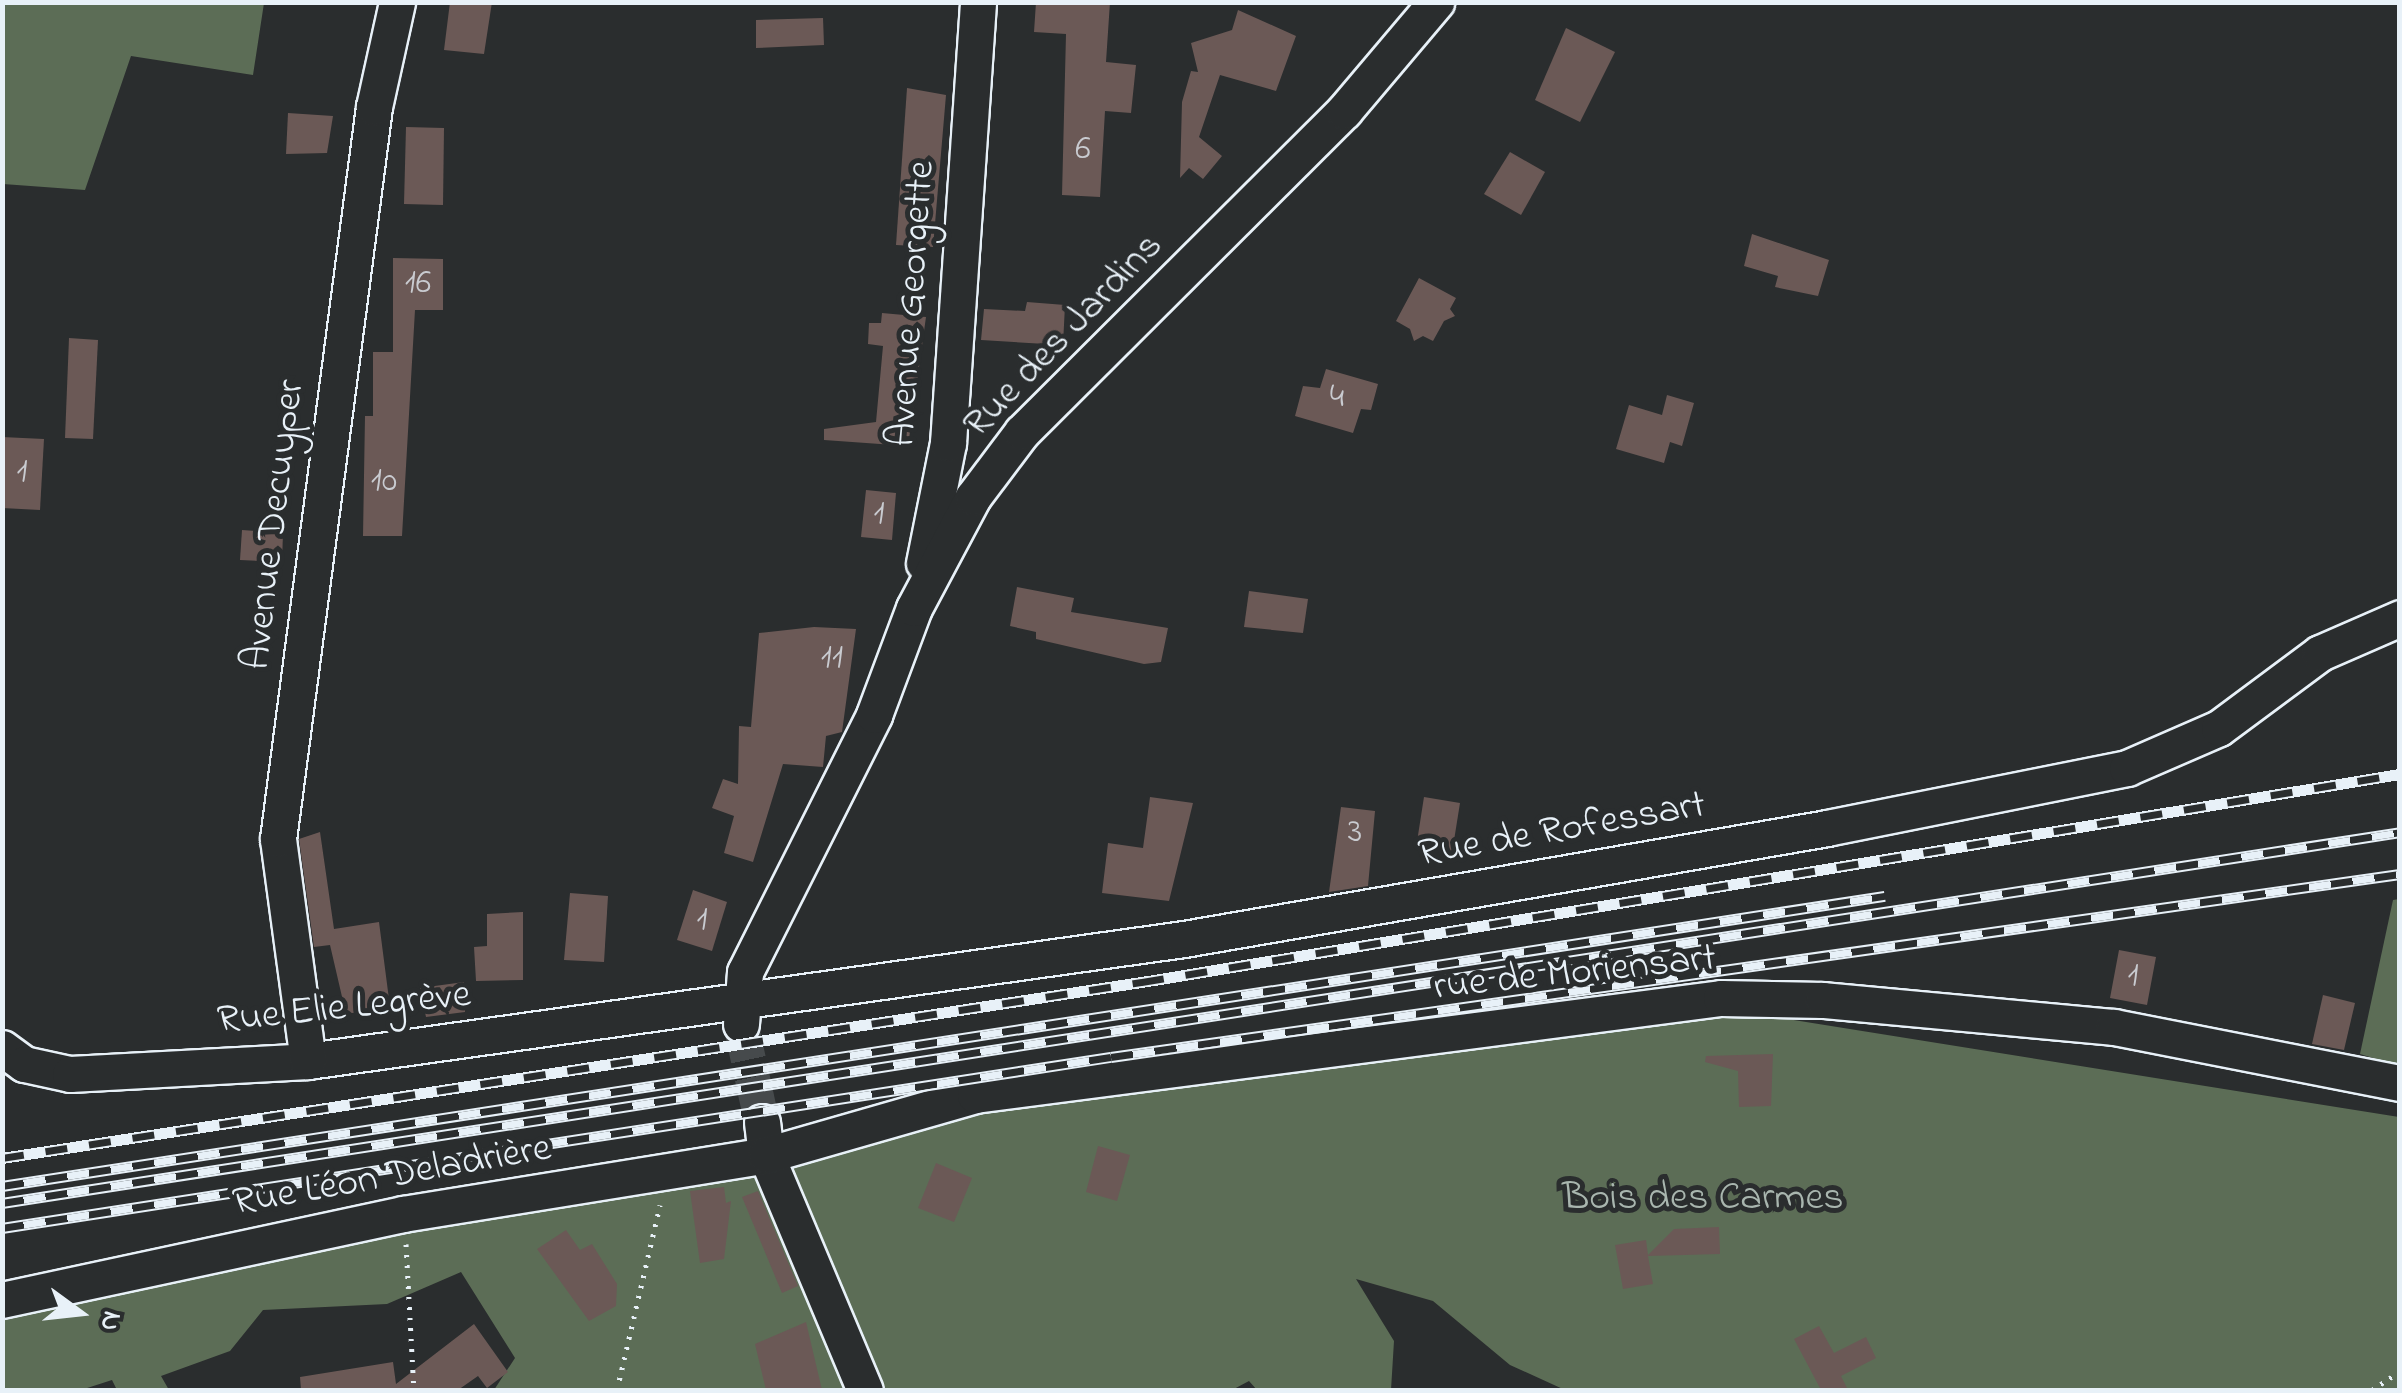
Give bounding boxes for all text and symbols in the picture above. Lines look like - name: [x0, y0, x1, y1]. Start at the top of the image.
- house number: 6: [1075, 129, 1091, 171]
- street label: Avenue Georgette: [879, 159, 947, 449]
- street label: Rue des Jardins: [954, 223, 1174, 449]
- house number: 16: [405, 263, 431, 305]
- street label: Avenue Decuyper: [233, 377, 317, 673]
- house number: 4: [1330, 377, 1344, 419]
- house number: 1: [16, 452, 28, 494]
- house number: 10: [371, 461, 397, 503]
- house number: 1: [873, 494, 885, 536]
- house number: 11: [821, 638, 843, 680]
- street label: Rue de Rofessart: [1415, 782, 1709, 880]
- house number: 3: [1348, 812, 1362, 854]
- house number: 1: [696, 900, 708, 942]
- street label: rue de Moriensart: [1431, 935, 1719, 1013]
- house number: 1: [2127, 956, 2139, 998]
- street label: Rue Elie Legrève: [215, 972, 473, 1046]
- street label: Rue Léon Deladrière: [229, 1125, 555, 1229]
- park label: Bois des Carmes: [1562, 1175, 1844, 1223]
- north arrow: [30, 1263, 130, 1363]
- text: N: [87, 1306, 132, 1335]

